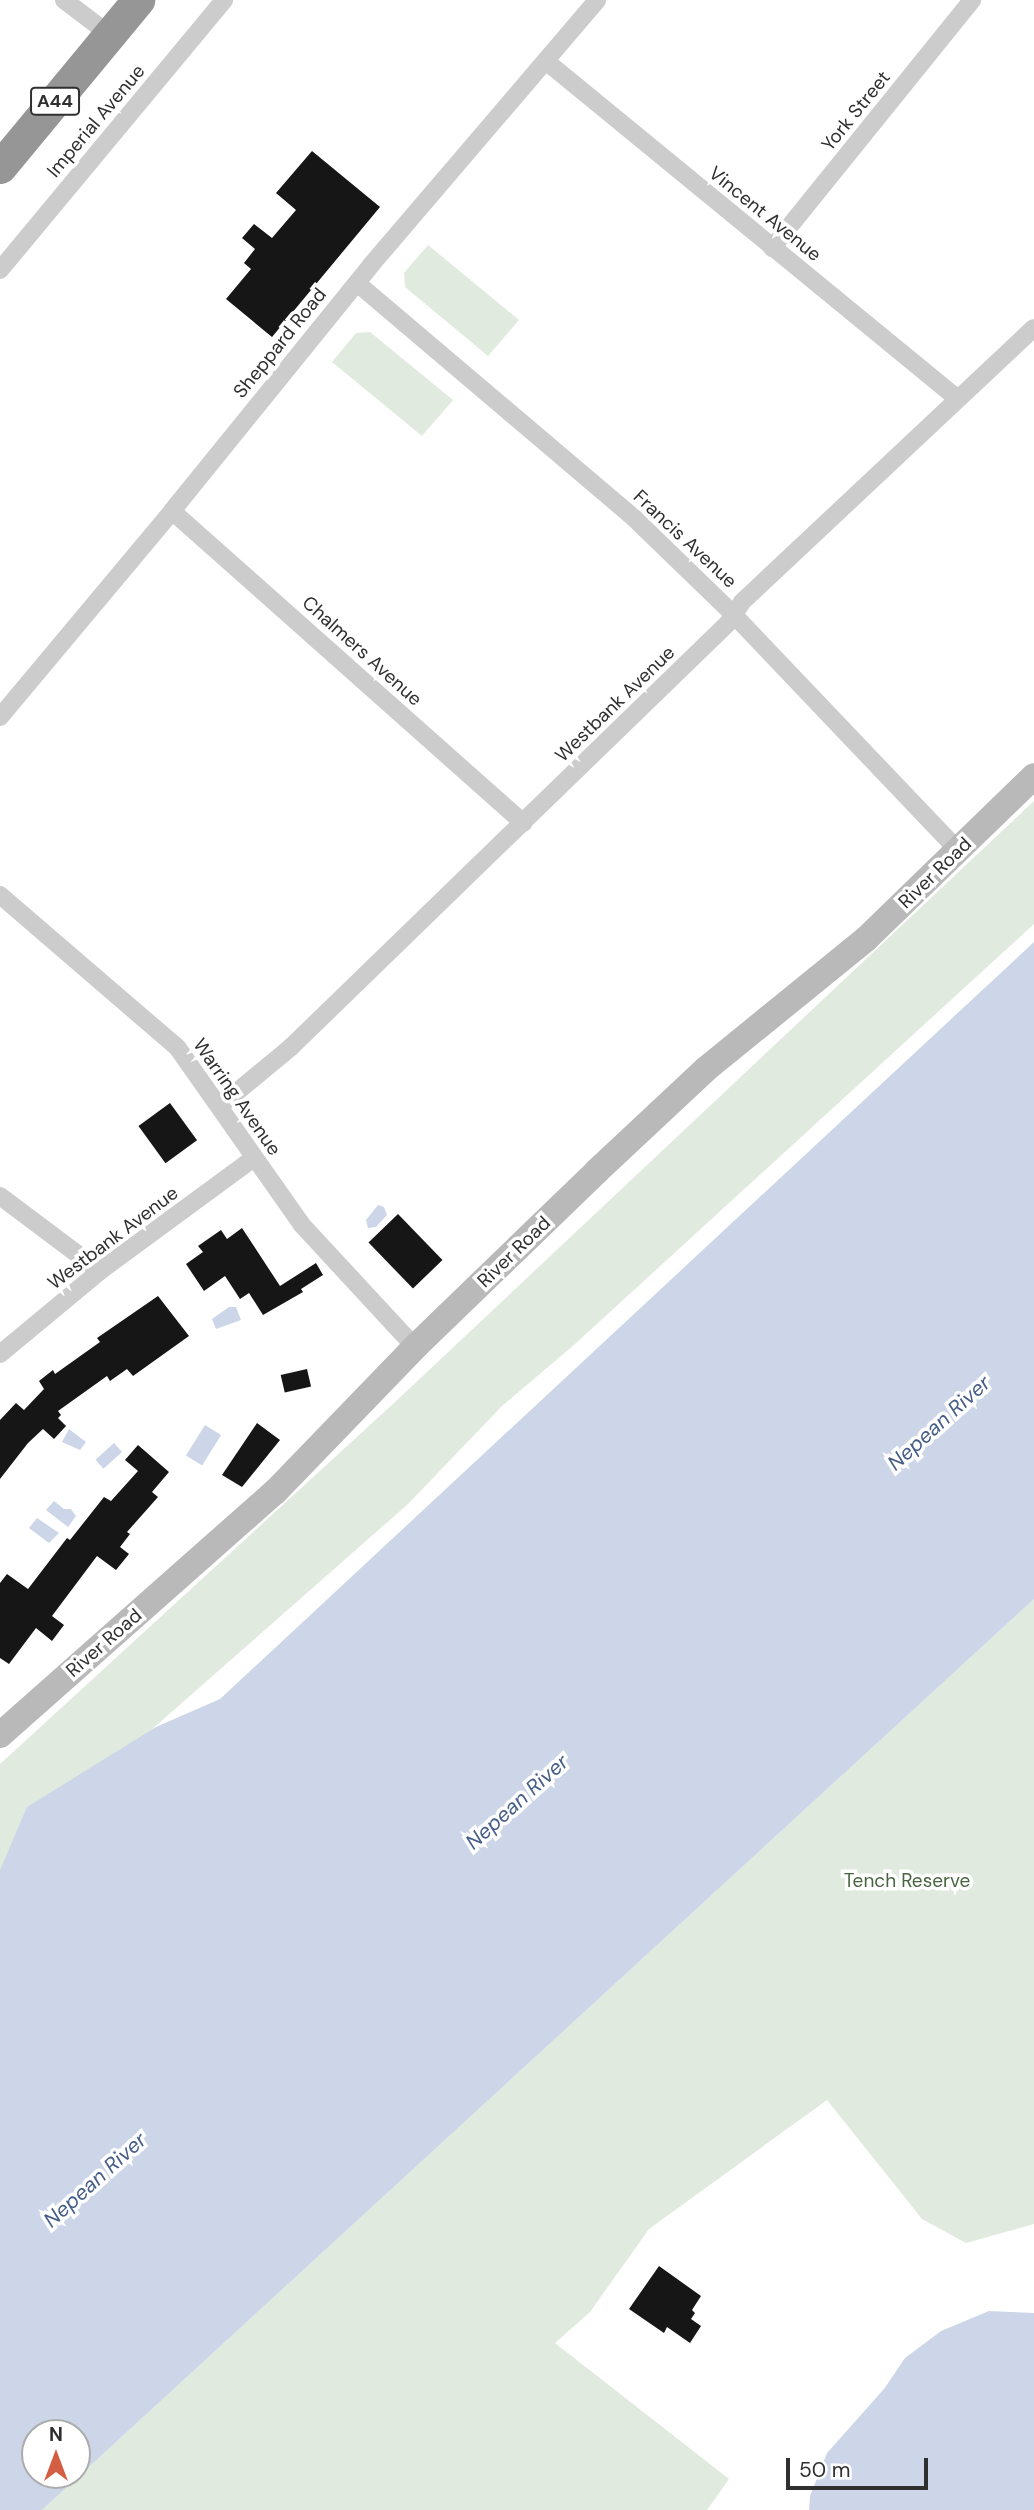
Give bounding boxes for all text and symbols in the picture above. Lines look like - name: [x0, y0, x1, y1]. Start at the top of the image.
- street label: Imperial Avenue: [42, 60, 150, 182]
- street label: York Street: [817, 66, 895, 156]
- road number: A44: [29, 86, 81, 116]
- street label: Vincent Avenue: [704, 162, 826, 266]
- street label: Sheppard Road: [229, 283, 331, 403]
- street label: Francis Avenue: [629, 485, 741, 593]
- street label: Chalmers Avenue: [298, 591, 426, 711]
- street label: Westbank Avenue: [551, 641, 679, 767]
- street label: River Road: [894, 833, 976, 913]
- street label: Warring Avenue: [188, 1034, 286, 1160]
- street label: Westbank Avenue: [43, 1182, 183, 1294]
- street label: River Road: [473, 1212, 555, 1292]
- water label: Nepean River: [882, 1370, 996, 1476]
- street label: River Road: [62, 1604, 146, 1682]
- water label: Nepean River: [460, 1749, 574, 1855]
- park label: Tench Reserve: [844, 1870, 970, 1892]
- water label: Nepean River: [38, 2127, 152, 2233]
- north arrow: [21, 2419, 91, 2489]
- text: N: [49, 2422, 63, 2447]
- scale bar: [789, 2444, 931, 2488]
- text: 50 m: [799, 2456, 850, 2484]

